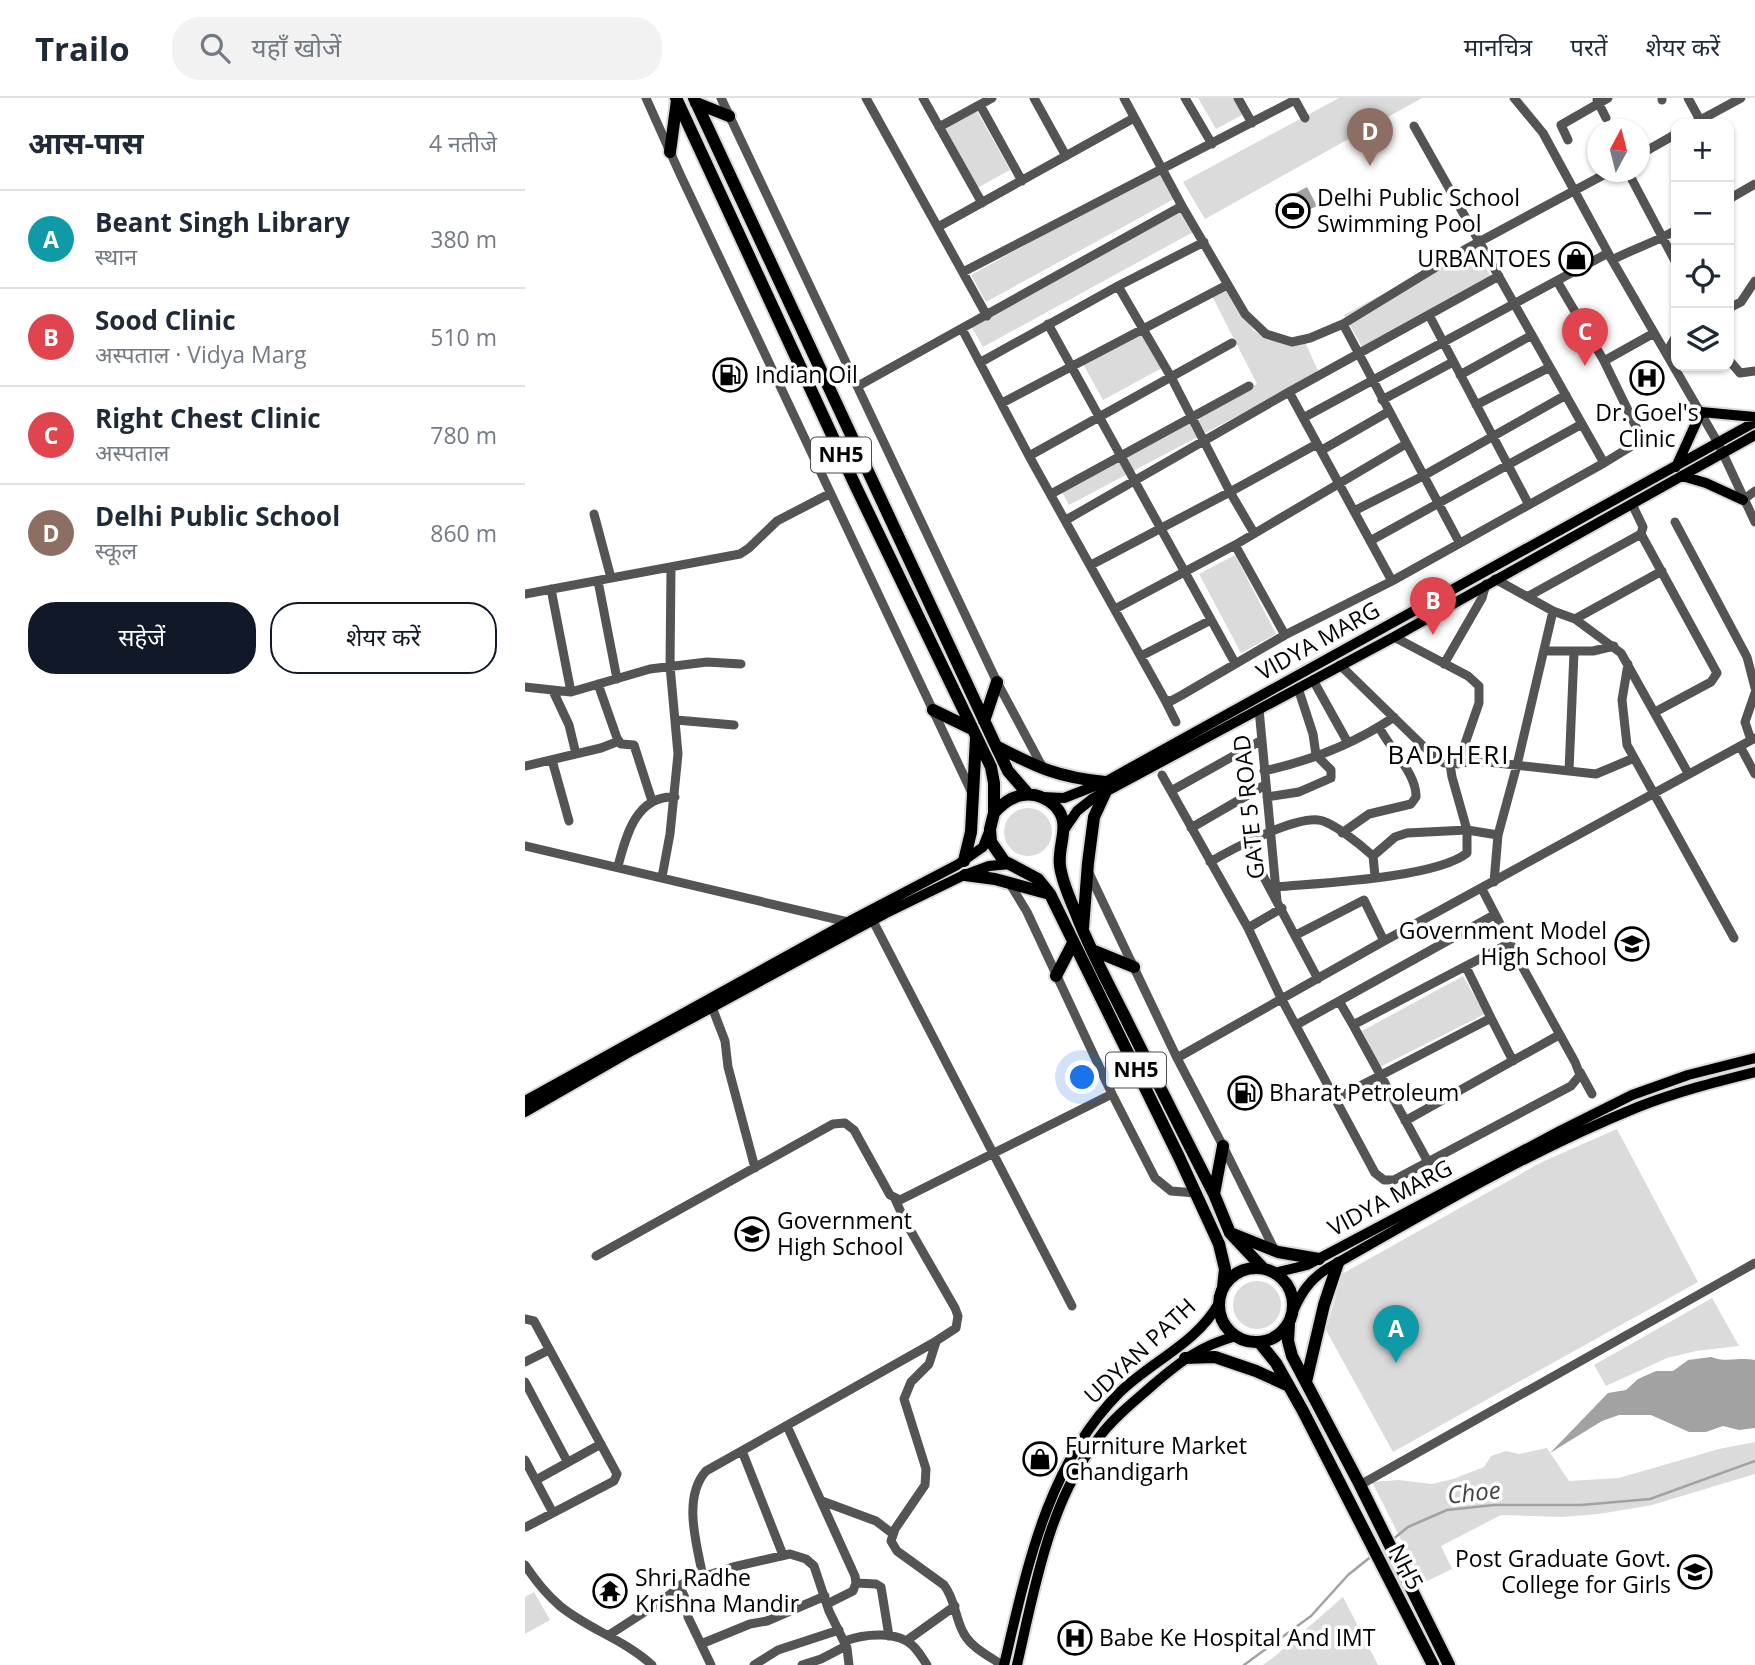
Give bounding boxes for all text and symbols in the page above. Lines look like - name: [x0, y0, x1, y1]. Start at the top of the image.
- search box: [172, 17, 662, 80]
- text: Trailo: [35, 26, 130, 71]
- icon: search: [196, 29, 234, 67]
- text: यहाँ खोजें: [252, 29, 341, 65]
- text: मानचित्र: [1464, 30, 1532, 63]
- text: परतें: [1570, 30, 1607, 63]
- text: शेयर करें: [1645, 30, 1720, 63]
- pin: D: [1347, 108, 1393, 166]
- north arrow: [1587, 119, 1650, 182]
- map controls: [1671, 119, 1734, 371]
- button: +: [1671, 119, 1734, 182]
- text: आस-पास: [28, 122, 144, 163]
- text: 4 नतीजे: [429, 127, 497, 159]
- place label: Delhi Public School Swimming Pool: [1317, 181, 1520, 239]
- button: −: [1671, 182, 1734, 245]
- sports icon: Delhi Public School Swimming Pool: [1274, 192, 1312, 230]
- text: Beant Singh Library: [95, 204, 350, 240]
- text: A: [43, 223, 59, 255]
- text: 380 m: [430, 223, 497, 255]
- text: स्थान: [95, 240, 137, 272]
- shop icon: URBANTOES: [1557, 240, 1595, 278]
- place label: URBANTOES: [1417, 242, 1551, 274]
- button: locate: [1671, 245, 1734, 308]
- text: Sood Clinic: [95, 302, 236, 338]
- pin: C: [1562, 308, 1608, 366]
- button: layers: [1671, 308, 1734, 371]
- text: B: [43, 321, 59, 353]
- text: 510 m: [430, 321, 497, 353]
- text: अस्पताल · Vidya Marg: [95, 338, 306, 370]
- fuel station icon: Indian Oil: [711, 356, 749, 394]
- place label: Indian Oil: [755, 358, 858, 390]
- hospital icon: Dr. Goel's Clinic: [1628, 359, 1666, 397]
- place label: Dr. Goel's Clinic: [1595, 396, 1699, 454]
- text: Right Chest Clinic: [95, 400, 321, 436]
- text: C: [44, 419, 58, 451]
- text: 780 m: [430, 419, 497, 451]
- text: अस्पताल: [95, 436, 169, 468]
- road number: NH5: [811, 438, 871, 472]
- text: Delhi Public School: [95, 498, 340, 534]
- text: D: [42, 517, 60, 549]
- text: 860 m: [430, 517, 497, 549]
- text: स्कूल: [95, 534, 137, 566]
- pin: B: [1410, 577, 1456, 635]
- street label: VIDYA MARG: [1250, 593, 1385, 687]
- button: सहेजें: [28, 602, 256, 674]
- button: शेयर करें: [270, 602, 497, 674]
- street label: GATE 5 ROAD: [1225, 733, 1272, 881]
- district label: BADHERI: [1387, 736, 1511, 772]
- place label: Government Model High School: [1399, 914, 1607, 972]
- school or university icon: Government Model High School: [1613, 925, 1651, 963]
- road number: NH5: [1106, 1052, 1166, 1088]
- your location: [1065, 1060, 1099, 1094]
- fuel station icon: Bharat Petroleum: [1226, 1074, 1264, 1112]
- place label: Bharat Petroleum: [1269, 1076, 1459, 1108]
- street label: VIDYA MARG: [1322, 1151, 1457, 1243]
- place label: Government High School: [777, 1204, 912, 1262]
- school or university icon: Government High School: [733, 1215, 771, 1253]
- street label: UDYAN PATH: [1076, 1290, 1202, 1410]
- pin: A: [1373, 1305, 1419, 1363]
- place label: Furniture Market Chandigarh: [1065, 1429, 1247, 1487]
- shop icon: Furniture Market Chandigarh: [1021, 1440, 1059, 1478]
- water label: Choe: [1446, 1472, 1502, 1511]
- street label: NH5: [1382, 1538, 1432, 1595]
- place label: Post Graduate Govt. College for Girls: [1455, 1542, 1671, 1600]
- school or university icon: Post Graduate Govt. College for Girls: [1676, 1553, 1714, 1591]
- place label: Shri Radhe Krishna Mandir: [635, 1561, 800, 1619]
- temple icon: Shri Radhe Krishna Mandir: [591, 1572, 629, 1610]
- hospital icon: Babe Ke Hospital And IMT: [1056, 1619, 1094, 1657]
- place label: Babe Ke Hospital And IMT: [1099, 1621, 1376, 1653]

